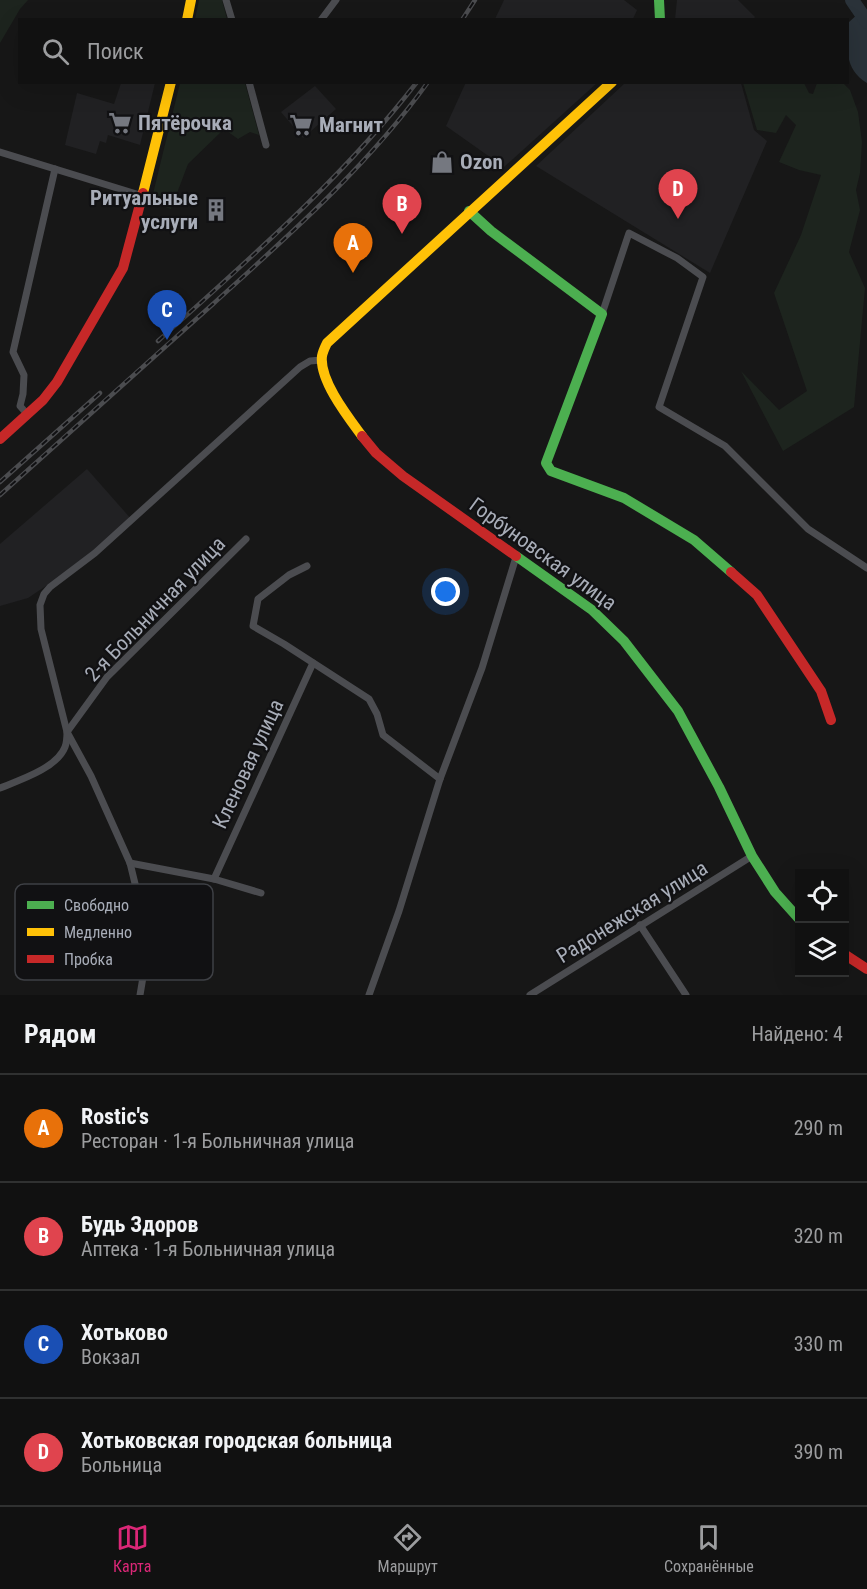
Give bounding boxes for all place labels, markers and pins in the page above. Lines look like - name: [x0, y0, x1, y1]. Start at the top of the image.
- supermarket icon: Пятёрочка: [107, 110, 133, 136]
- place label: Пятёрочка: [138, 111, 232, 135]
- supermarket icon: Магнит: [288, 112, 314, 138]
- place label: Магнит: [319, 113, 384, 137]
- shop icon: Ozon: [429, 149, 455, 175]
- place label: Ozon: [460, 150, 503, 174]
- pin: D: [658, 170, 698, 219]
- pin: B: [382, 184, 422, 234]
- place label: Ритуальные услуги: [90, 186, 198, 234]
- building icon: Ритуальные услуги: [203, 197, 229, 223]
- pin: A: [334, 224, 372, 273]
- pin: C: [148, 290, 186, 340]

